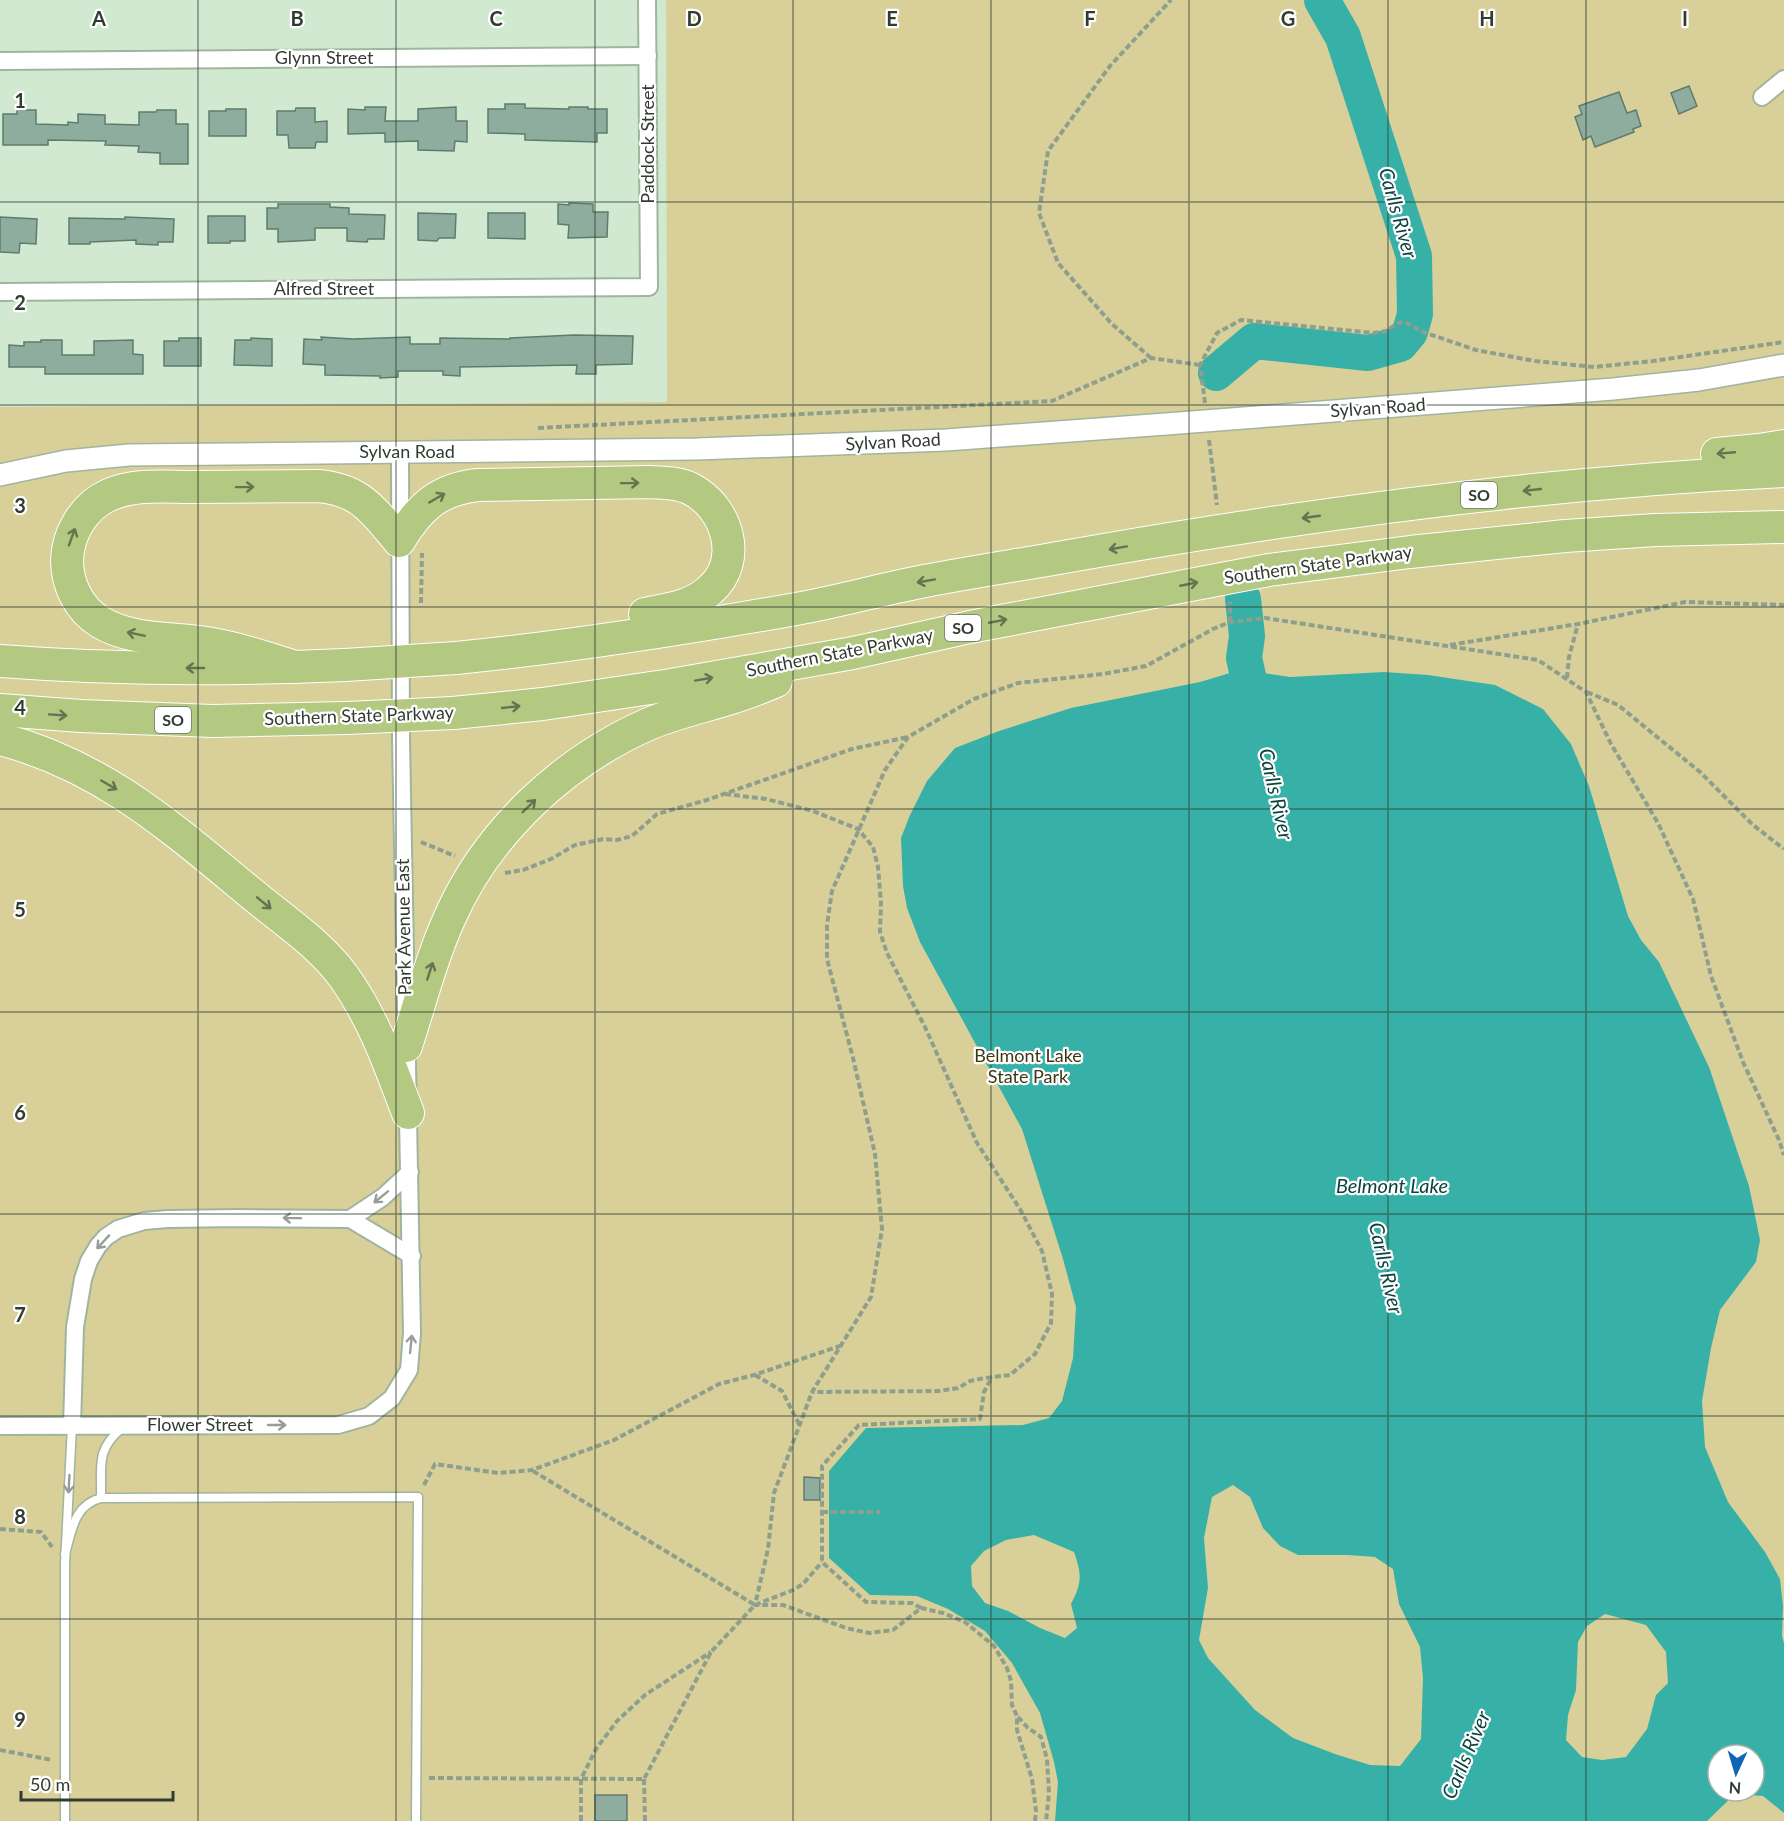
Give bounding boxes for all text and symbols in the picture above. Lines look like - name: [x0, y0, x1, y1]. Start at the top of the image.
- text: A: [91, 6, 106, 30]
- text: B: [290, 6, 304, 30]
- text: C: [489, 6, 503, 30]
- text: D: [686, 6, 702, 30]
- text: E: [886, 6, 898, 30]
- text: F: [1084, 6, 1096, 30]
- text: G: [1281, 6, 1295, 30]
- text: H: [1479, 6, 1495, 30]
- text: I: [1682, 6, 1688, 30]
- street label: Glynn Street: [275, 46, 374, 68]
- street label: Paddock Street: [636, 84, 658, 204]
- text: 1: [14, 88, 26, 112]
- water label: Carlls River: [1375, 165, 1424, 262]
- street label: Alfred Street: [274, 277, 375, 299]
- text: 2: [14, 290, 26, 314]
- street label: Sylvan Road: [1330, 393, 1426, 421]
- street label: Sylvan Road: [845, 428, 941, 454]
- street label: Sylvan Road: [359, 440, 455, 462]
- one-way arrow: [1717, 448, 1737, 459]
- one-way arrow: [619, 477, 639, 488]
- one-way arrow: [235, 481, 255, 493]
- road number: SO: [1461, 482, 1497, 508]
- one-way arrow: [1523, 485, 1543, 496]
- one-way arrow: [428, 492, 445, 504]
- text: 3: [14, 493, 26, 517]
- one-way arrow: [1301, 511, 1321, 522]
- one-way arrow: [67, 528, 78, 546]
- street label: Southern State Parkway: [1222, 540, 1414, 588]
- one-way arrow: [1109, 542, 1128, 553]
- one-way arrow: [917, 576, 936, 587]
- one-way arrow: [1179, 578, 1199, 589]
- road number: SO: [945, 615, 981, 641]
- one-way arrow: [988, 615, 1007, 626]
- street label: Southern State Parkway: [745, 623, 936, 681]
- one-way arrow: [126, 628, 146, 639]
- one-way arrow: [185, 662, 205, 674]
- one-way arrow: [694, 673, 713, 684]
- text: 4: [14, 695, 26, 719]
- street label: Southern State Parkway: [264, 701, 455, 729]
- one-way arrow: [500, 701, 520, 712]
- road number: SO: [155, 707, 191, 733]
- one-way arrow: [48, 709, 68, 720]
- water label: Carlls River: [1255, 746, 1299, 843]
- one-way arrow: [100, 779, 117, 791]
- one-way arrow: [522, 798, 537, 813]
- street label: Park Avenue East: [391, 858, 415, 996]
- text: 5: [14, 897, 26, 921]
- one-way arrow: [255, 897, 271, 910]
- one-way arrow: [425, 962, 436, 981]
- park label: Belmont Lake State Park: [974, 1044, 1082, 1087]
- text: 6: [14, 1100, 26, 1124]
- water label: Belmont Lake: [1336, 1173, 1448, 1197]
- one-way arrow: [374, 1191, 390, 1204]
- one-way arrow: [282, 1212, 302, 1224]
- water label: Carlls River: [1365, 1220, 1409, 1317]
- one-way arrow: [96, 1234, 110, 1249]
- text: 7: [14, 1302, 26, 1326]
- one-way arrow: [406, 1334, 417, 1354]
- street label: Flower Street: [147, 1413, 254, 1435]
- one-way arrow: [267, 1419, 287, 1431]
- one-way arrow: [63, 1474, 74, 1494]
- text: 8: [14, 1504, 26, 1528]
- water label: Carlls River: [1436, 1706, 1495, 1802]
- text: 9: [14, 1707, 26, 1731]
- north arrow: [1706, 1743, 1766, 1803]
- scale bar: [21, 1764, 172, 1802]
- text: 50 m: [30, 1773, 70, 1795]
- text: N: [1728, 1779, 1742, 1798]

